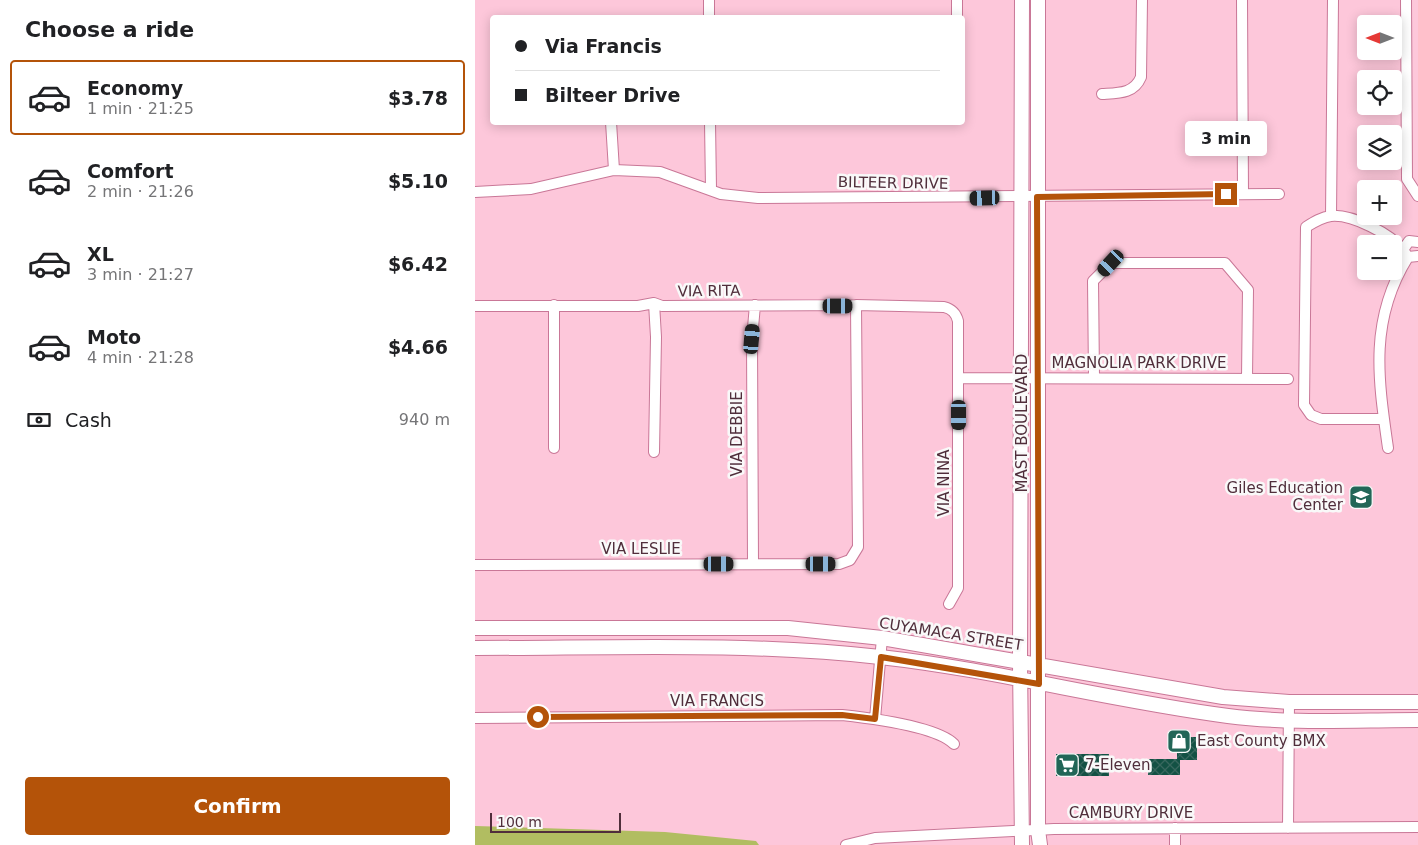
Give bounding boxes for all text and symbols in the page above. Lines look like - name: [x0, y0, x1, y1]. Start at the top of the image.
- north arrow: [1357, 15, 1403, 60]
- map controls: [1357, 15, 1402, 280]
- text: Choose a ride: [25, 17, 194, 42]
- text: Via Francis: [545, 35, 662, 57]
- button: locate: [1357, 70, 1402, 115]
- icon: car: [27, 75, 72, 120]
- text: Economy: [87, 77, 183, 99]
- text: Bilteer Drive: [545, 84, 680, 106]
- text: $3.78: [388, 87, 448, 109]
- text: 1 min · 21:25: [87, 99, 194, 118]
- callout: 3 min: [1185, 121, 1267, 156]
- button: layers: [1357, 125, 1402, 170]
- text: 3 min: [1201, 129, 1251, 148]
- icon: car: [27, 158, 72, 203]
- text: Comfort: [87, 160, 174, 182]
- text: $5.10: [388, 170, 448, 192]
- street label: BILTEER DRIVE: [838, 173, 948, 193]
- button: +: [1357, 180, 1402, 225]
- text: 2 min · 21:26: [87, 182, 194, 201]
- route end: [1215, 183, 1237, 205]
- car: [969, 190, 1000, 206]
- button: −: [1357, 235, 1402, 280]
- icon: car: [27, 241, 72, 286]
- text: XL: [87, 243, 114, 265]
- car: [1095, 247, 1126, 279]
- text: $6.42: [388, 253, 448, 275]
- text: 3 min · 21:27: [87, 265, 194, 284]
- street label: VIA RITA: [677, 281, 741, 301]
- car: [823, 299, 853, 314]
- car: [743, 323, 760, 355]
- icon: car: [27, 324, 72, 369]
- text: Moto: [87, 326, 141, 348]
- text: $4.66: [388, 336, 448, 358]
- text: 4 min · 21:28: [87, 348, 194, 367]
- street label: MAST BOULEVARD: [1013, 354, 1031, 492]
- street label: MAGNOLIA PARK DRIVE: [1052, 354, 1226, 372]
- street label: VIA DEBBIE: [728, 391, 746, 477]
- car: [951, 400, 966, 430]
- icon: cash: [25, 406, 53, 434]
- text: Cash: [65, 409, 112, 431]
- text: 940 m: [399, 410, 450, 429]
- street label: VIA NINA: [935, 449, 953, 516]
- place label: Giles Education Center: [1227, 479, 1344, 514]
- school or university icon: Giles Education Center: [1348, 484, 1374, 510]
- street label: VIA LESLIE: [601, 540, 681, 558]
- car: [704, 557, 734, 572]
- car: [806, 557, 836, 572]
- street label: CUYAMACA STREET: [878, 614, 1025, 654]
- street label: VIA FRANCIS: [670, 692, 764, 710]
- route start: [527, 706, 549, 728]
- shop icon: East County BMX: [1166, 728, 1192, 754]
- place label: East County BMX: [1197, 732, 1326, 750]
- supermarket icon: 7-Eleven: [1054, 752, 1080, 778]
- place label: 7-Eleven: [1085, 756, 1150, 774]
- button: Confirm: [25, 777, 450, 835]
- street label: CAMBURY DRIVE: [1069, 804, 1193, 822]
- scale bar: [490, 810, 621, 833]
- text: 100 m: [497, 814, 542, 830]

